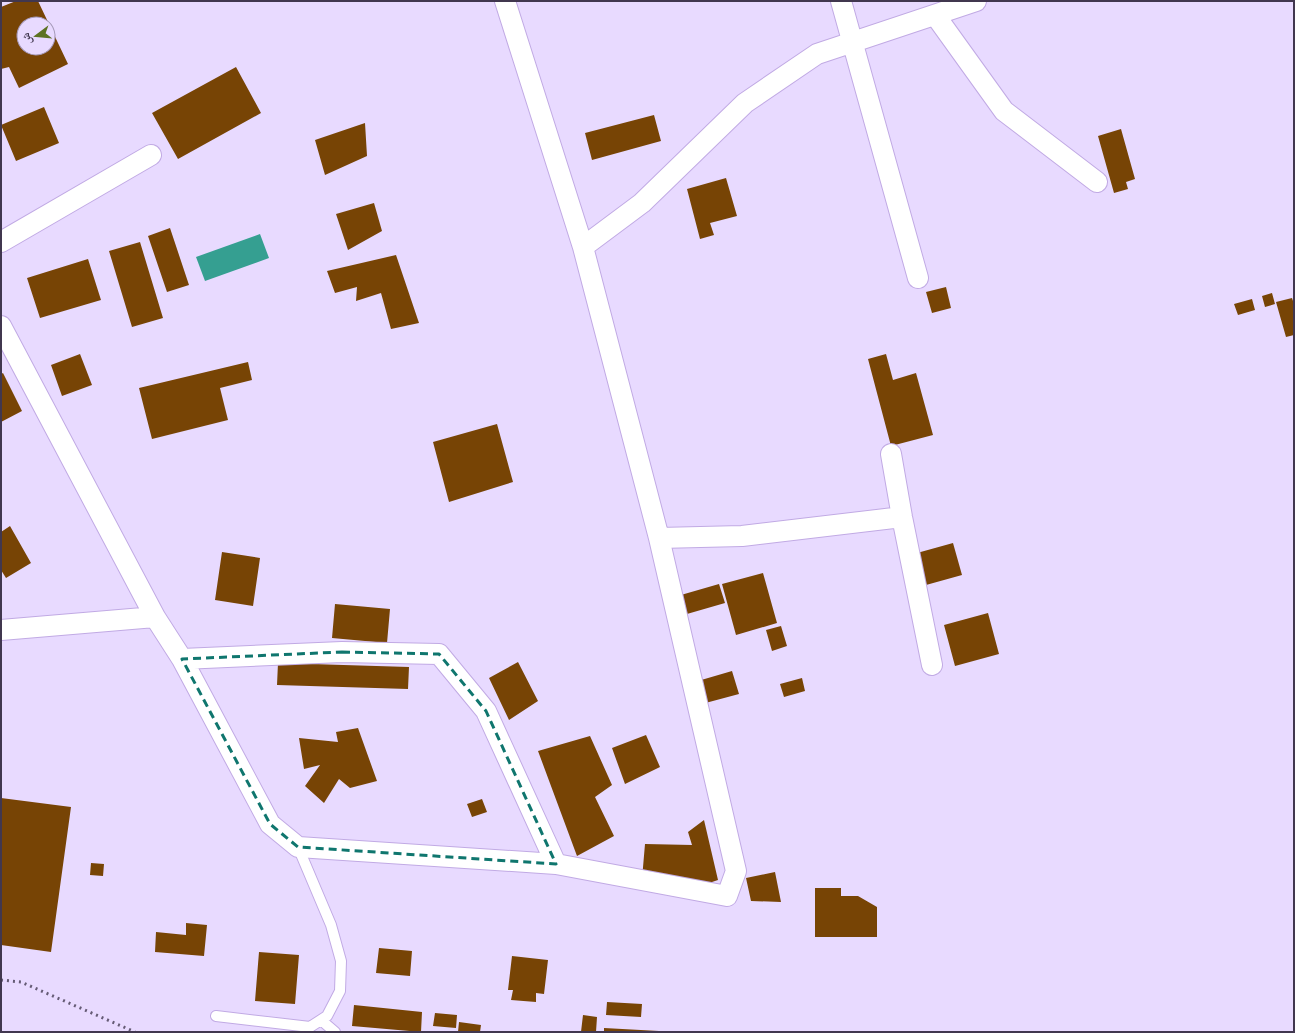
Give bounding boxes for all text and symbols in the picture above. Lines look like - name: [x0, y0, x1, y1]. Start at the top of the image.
- north arrow: [16, 16, 56, 56]
- text: ش: [19, 31, 36, 46]

